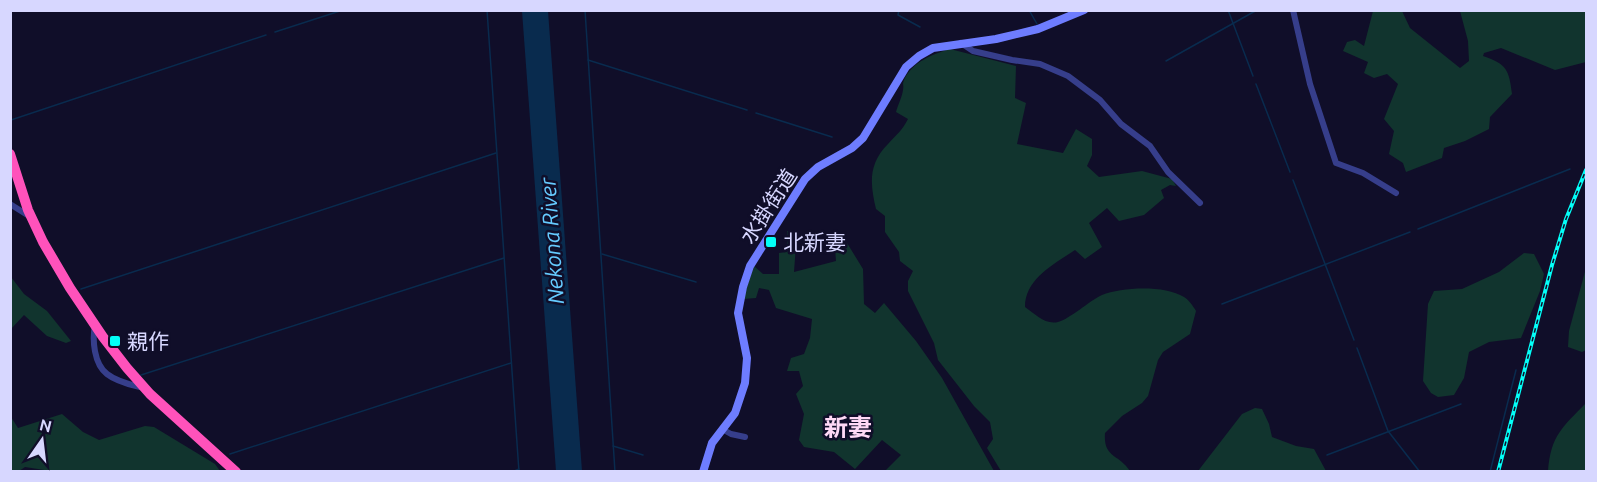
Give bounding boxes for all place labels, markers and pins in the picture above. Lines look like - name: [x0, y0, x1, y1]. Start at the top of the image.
- place label: 北新妻: [783, 230, 846, 254]
- marker: 北新妻: [764, 235, 778, 249]
- place label: 親作: [127, 329, 169, 353]
- marker: 親作: [108, 334, 122, 348]

